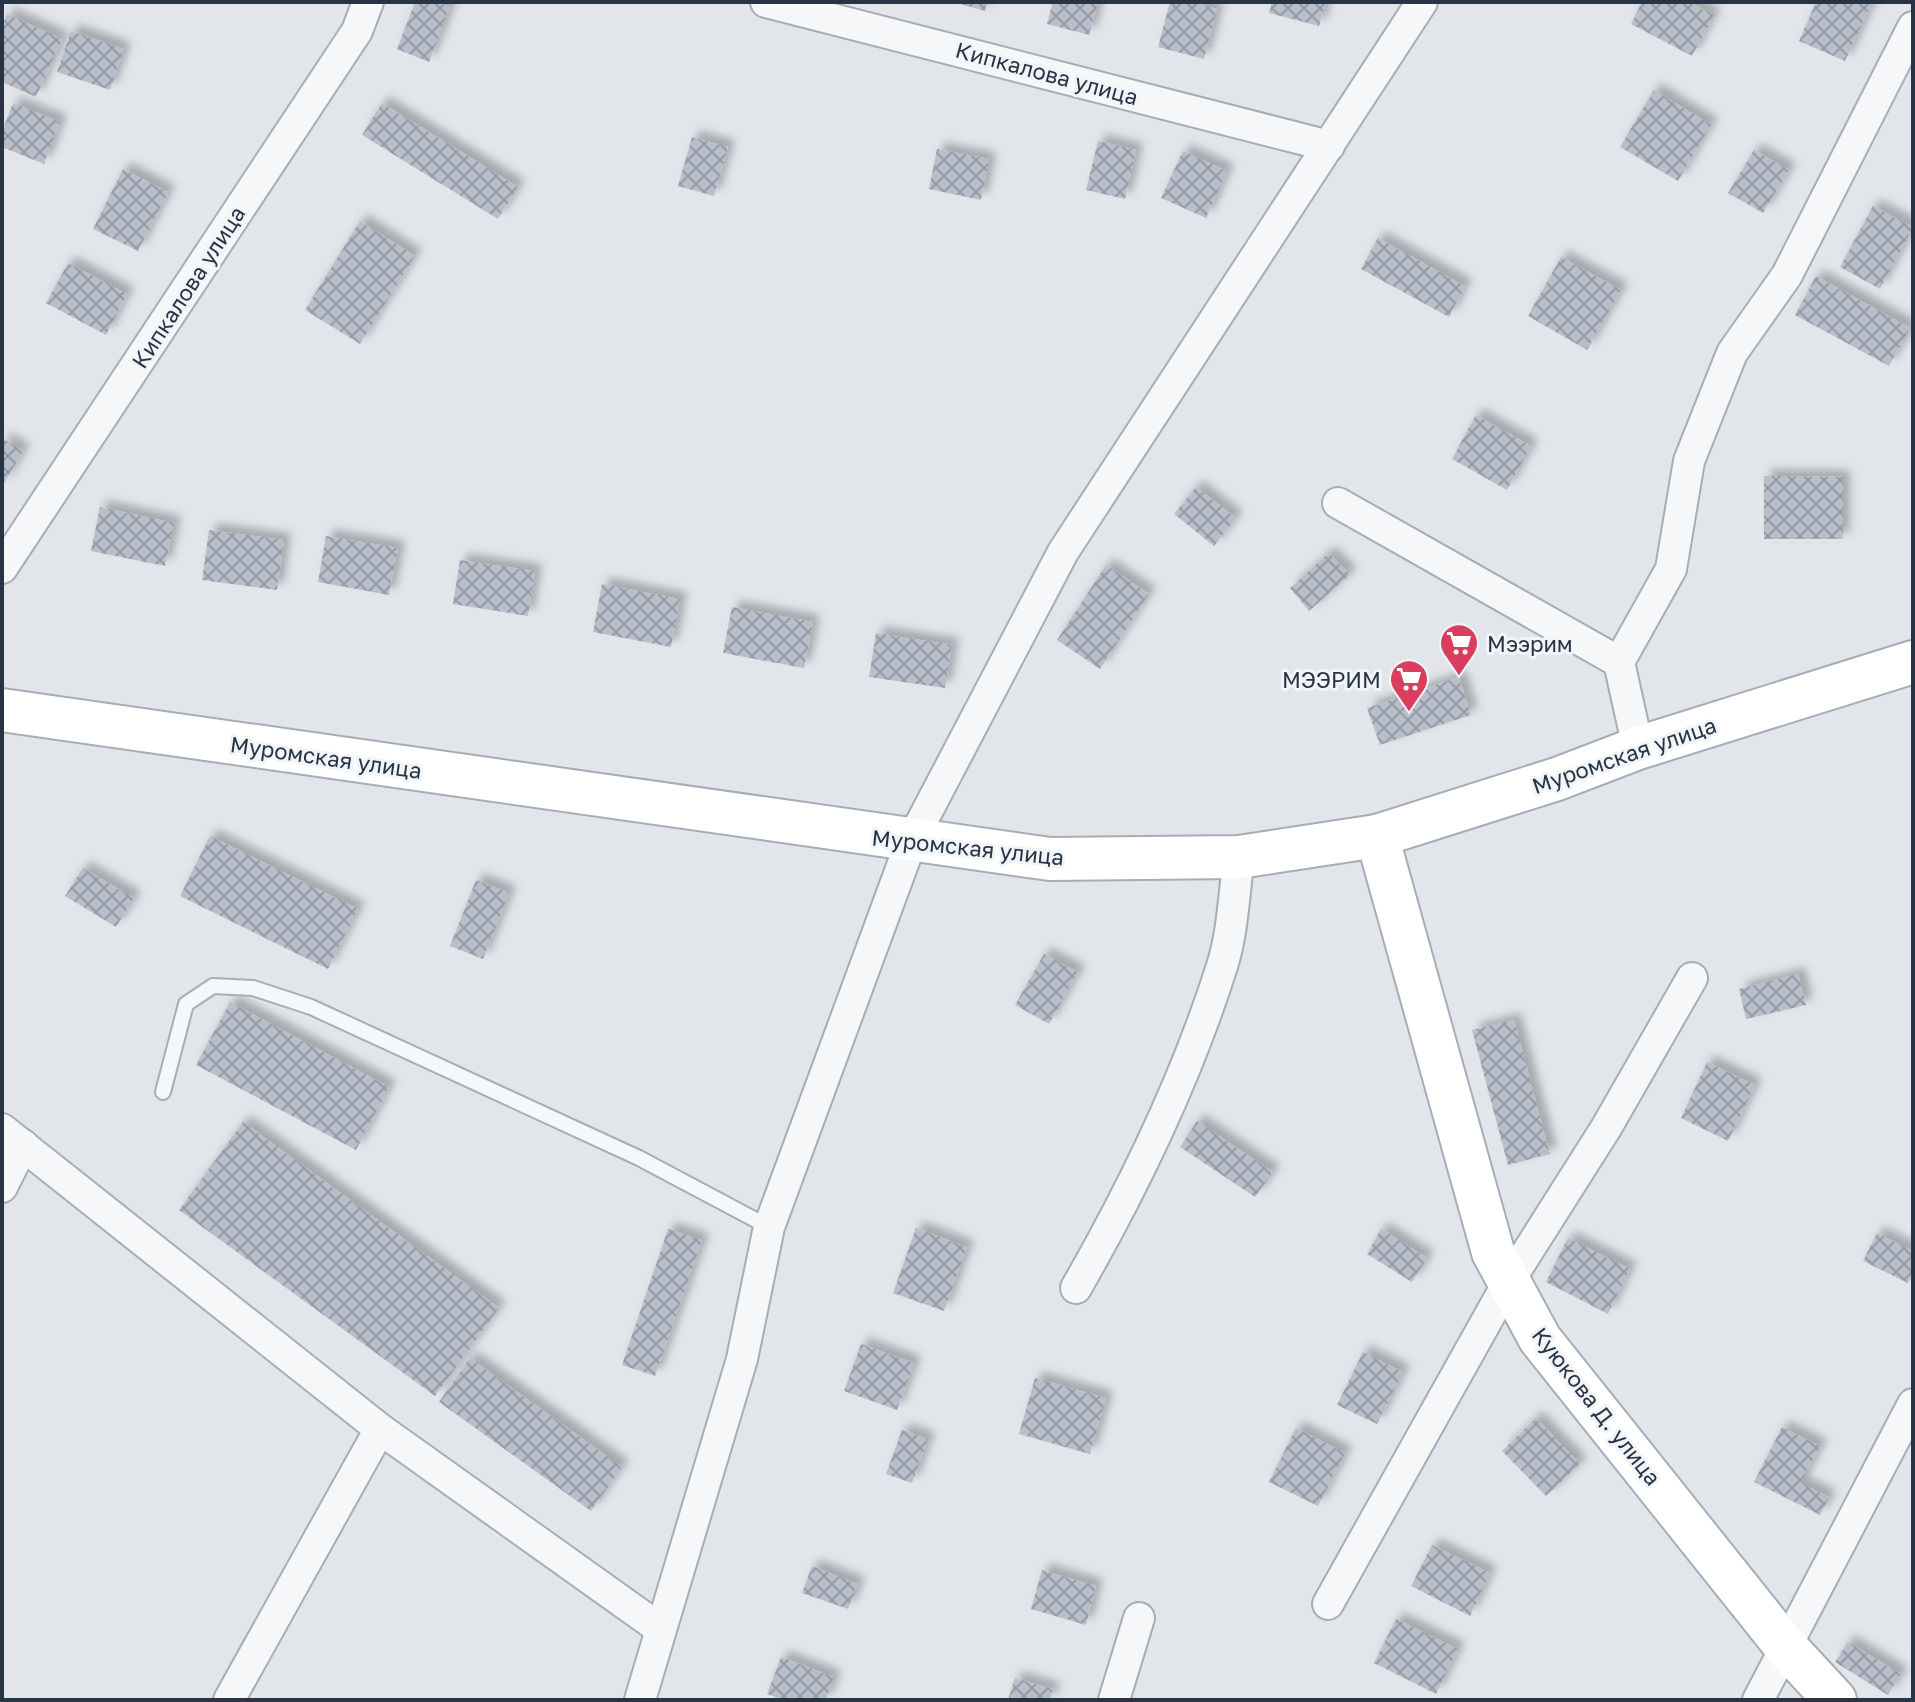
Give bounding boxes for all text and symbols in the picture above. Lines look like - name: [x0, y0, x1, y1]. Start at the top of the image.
- street label: Кипкалова улица: [953, 36, 1141, 110]
- street label: Кипкалова улица: [126, 201, 250, 373]
- supermarket icon: Мээрим: [1438, 622, 1480, 677]
- place label: Мээрим: [1487, 630, 1573, 657]
- supermarket icon: МЭЭРИМ: [1388, 658, 1430, 713]
- place label: МЭЭРИМ: [1282, 666, 1381, 693]
- street label: Муромская улица: [1528, 711, 1720, 799]
- street label: Муромская улица: [228, 730, 424, 784]
- street label: Муромская улица: [871, 823, 1065, 871]
- street label: Куюкова Д. улица: [1527, 1322, 1667, 1490]

